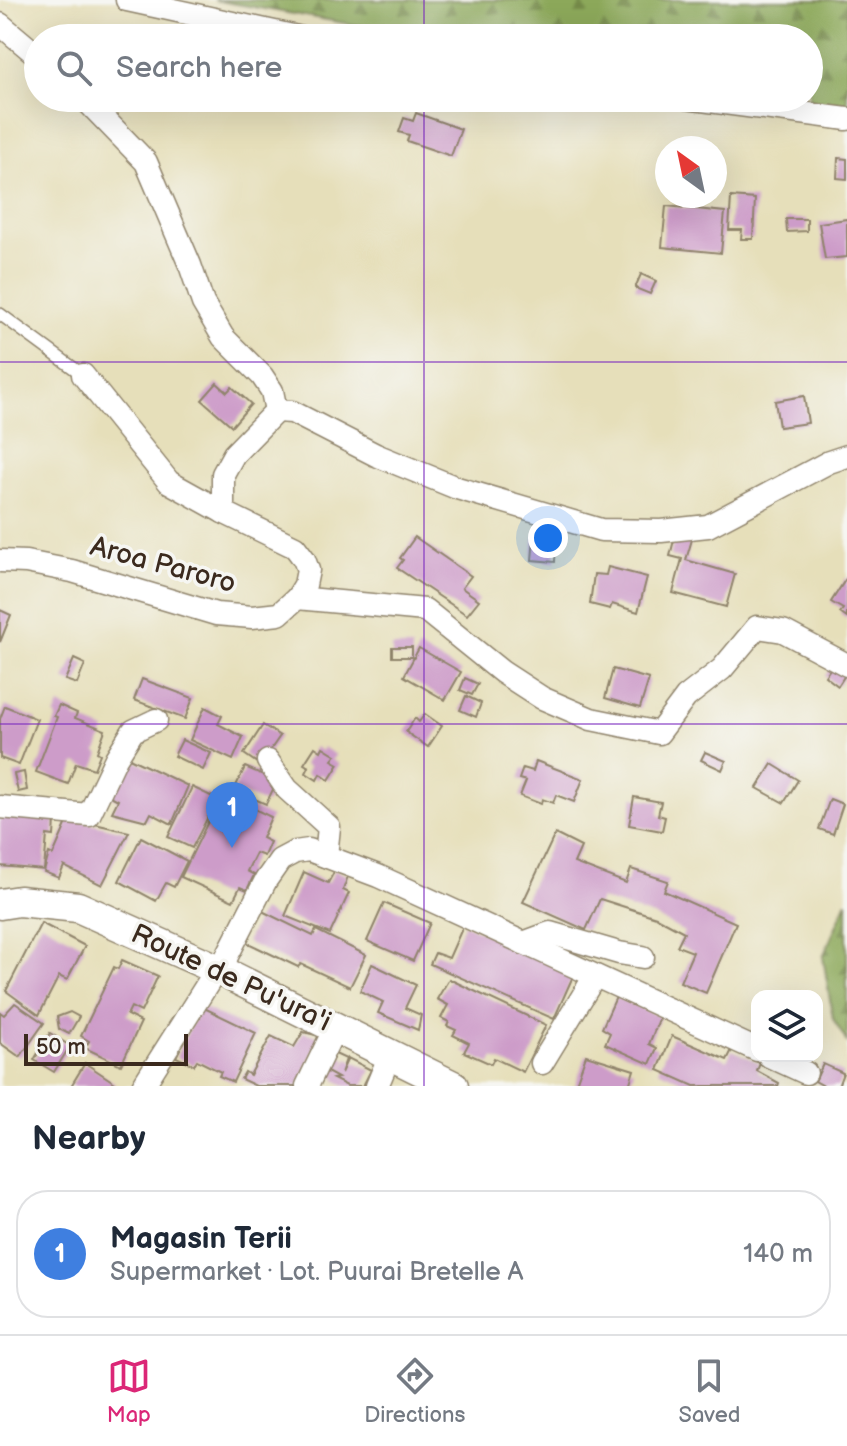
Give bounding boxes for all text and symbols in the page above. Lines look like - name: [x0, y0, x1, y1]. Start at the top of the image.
- search box: [24, 24, 823, 112]
- icon: search: [52, 46, 96, 90]
- text: Search here: [116, 50, 282, 86]
- north arrow: [655, 136, 727, 208]
- your location: [528, 518, 568, 558]
- street label: Aroa Paroro: [87, 530, 239, 600]
- pin: 1: [206, 782, 258, 848]
- street label: Route de Pu'ura'i: [126, 917, 336, 1039]
- map controls: [751, 990, 823, 1062]
- button: layers: [751, 990, 823, 1062]
- scale bar: [24, 1030, 188, 1066]
- text: 50 m: [36, 1034, 86, 1061]
- text: Nearby: [32, 1118, 146, 1159]
- text: Magasin Terii: [110, 1221, 292, 1257]
- text: 1: [55, 1239, 65, 1270]
- text: 140 m: [743, 1239, 813, 1270]
- text: Supermarket · Lot. Puurai Bretelle A: [110, 1257, 524, 1288]
- tab: Map: [107, 1354, 151, 1429]
- tab: Directions: [364, 1354, 465, 1429]
- tab: Saved: [679, 1354, 740, 1429]

